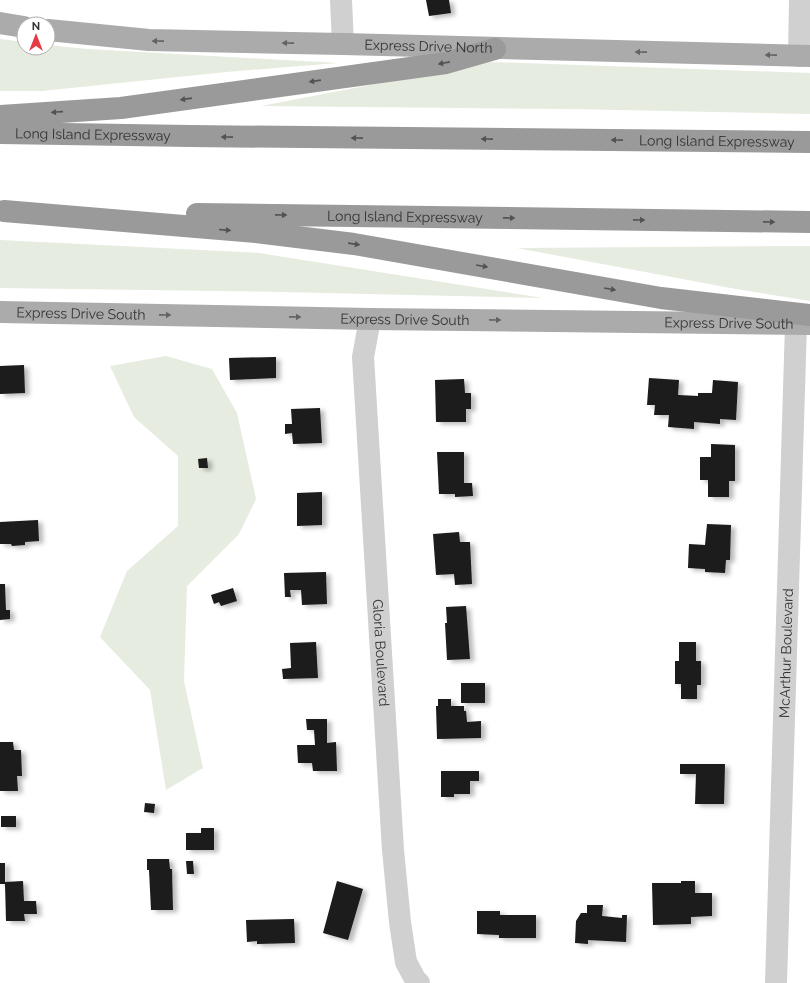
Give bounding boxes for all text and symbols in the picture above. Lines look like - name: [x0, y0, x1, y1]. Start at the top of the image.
- north arrow: [16, 16, 56, 56]
- text: N: [32, 20, 40, 33]
- one-way arrow: [152, 37, 164, 44]
- street label: Express Drive North: [364, 37, 493, 56]
- one-way arrow: [281, 40, 294, 46]
- one-way arrow: [634, 49, 647, 55]
- one-way arrow: [764, 52, 777, 58]
- one-way arrow: [437, 60, 450, 66]
- one-way arrow: [309, 78, 321, 84]
- one-way arrow: [180, 96, 192, 102]
- one-way arrow: [51, 109, 63, 116]
- street label: Long Island Expressway: [15, 125, 171, 144]
- street label: Long Island Expressway: [639, 132, 795, 150]
- one-way arrow: [220, 134, 233, 140]
- one-way arrow: [350, 135, 363, 141]
- one-way arrow: [480, 136, 493, 142]
- one-way arrow: [611, 137, 623, 144]
- street label: Long Island Expressway: [327, 208, 483, 226]
- one-way arrow: [275, 212, 288, 218]
- one-way arrow: [503, 215, 516, 221]
- one-way arrow: [633, 217, 646, 223]
- one-way arrow: [763, 219, 776, 225]
- one-way arrow: [219, 226, 231, 233]
- one-way arrow: [348, 241, 360, 247]
- one-way arrow: [476, 263, 488, 269]
- one-way arrow: [604, 286, 616, 292]
- street label: Express Drive South: [16, 304, 146, 323]
- street label: Express Drive South: [340, 310, 470, 328]
- one-way arrow: [159, 312, 172, 318]
- one-way arrow: [289, 314, 301, 321]
- street label: Express Drive South: [664, 314, 794, 332]
- one-way arrow: [489, 317, 502, 323]
- street label: McArthur Boulevard: [776, 588, 796, 718]
- street label: Gloria Boulevard: [370, 599, 392, 707]

